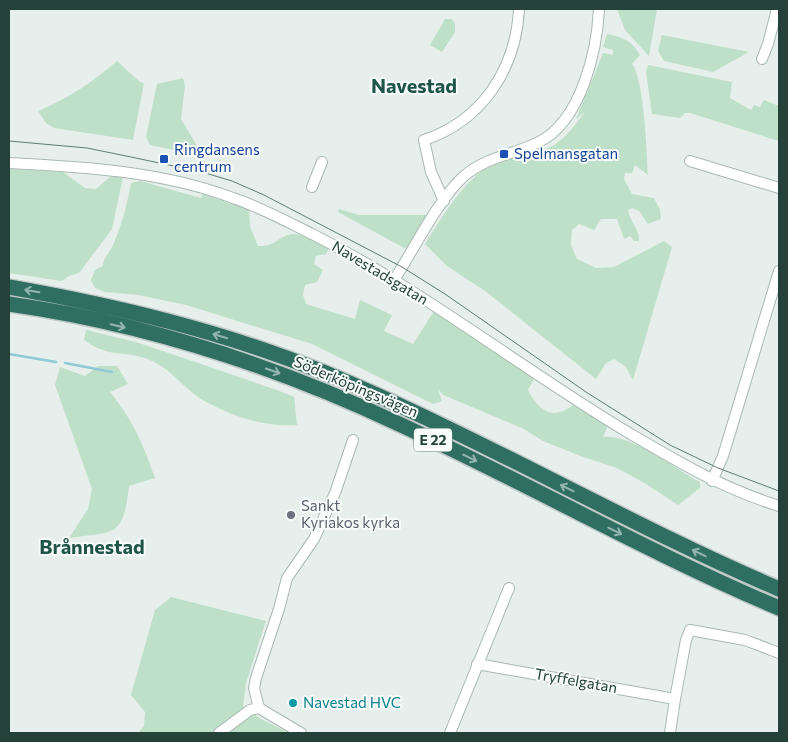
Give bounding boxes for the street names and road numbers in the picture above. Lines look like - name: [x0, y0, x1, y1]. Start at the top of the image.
- street label: Navestadsgatan: [329, 236, 432, 308]
- street label: Söderköpingsvägen: [292, 352, 421, 420]
- road number: E 22: [414, 428, 452, 452]
- street label: Tryffelgatan: [534, 664, 619, 696]

